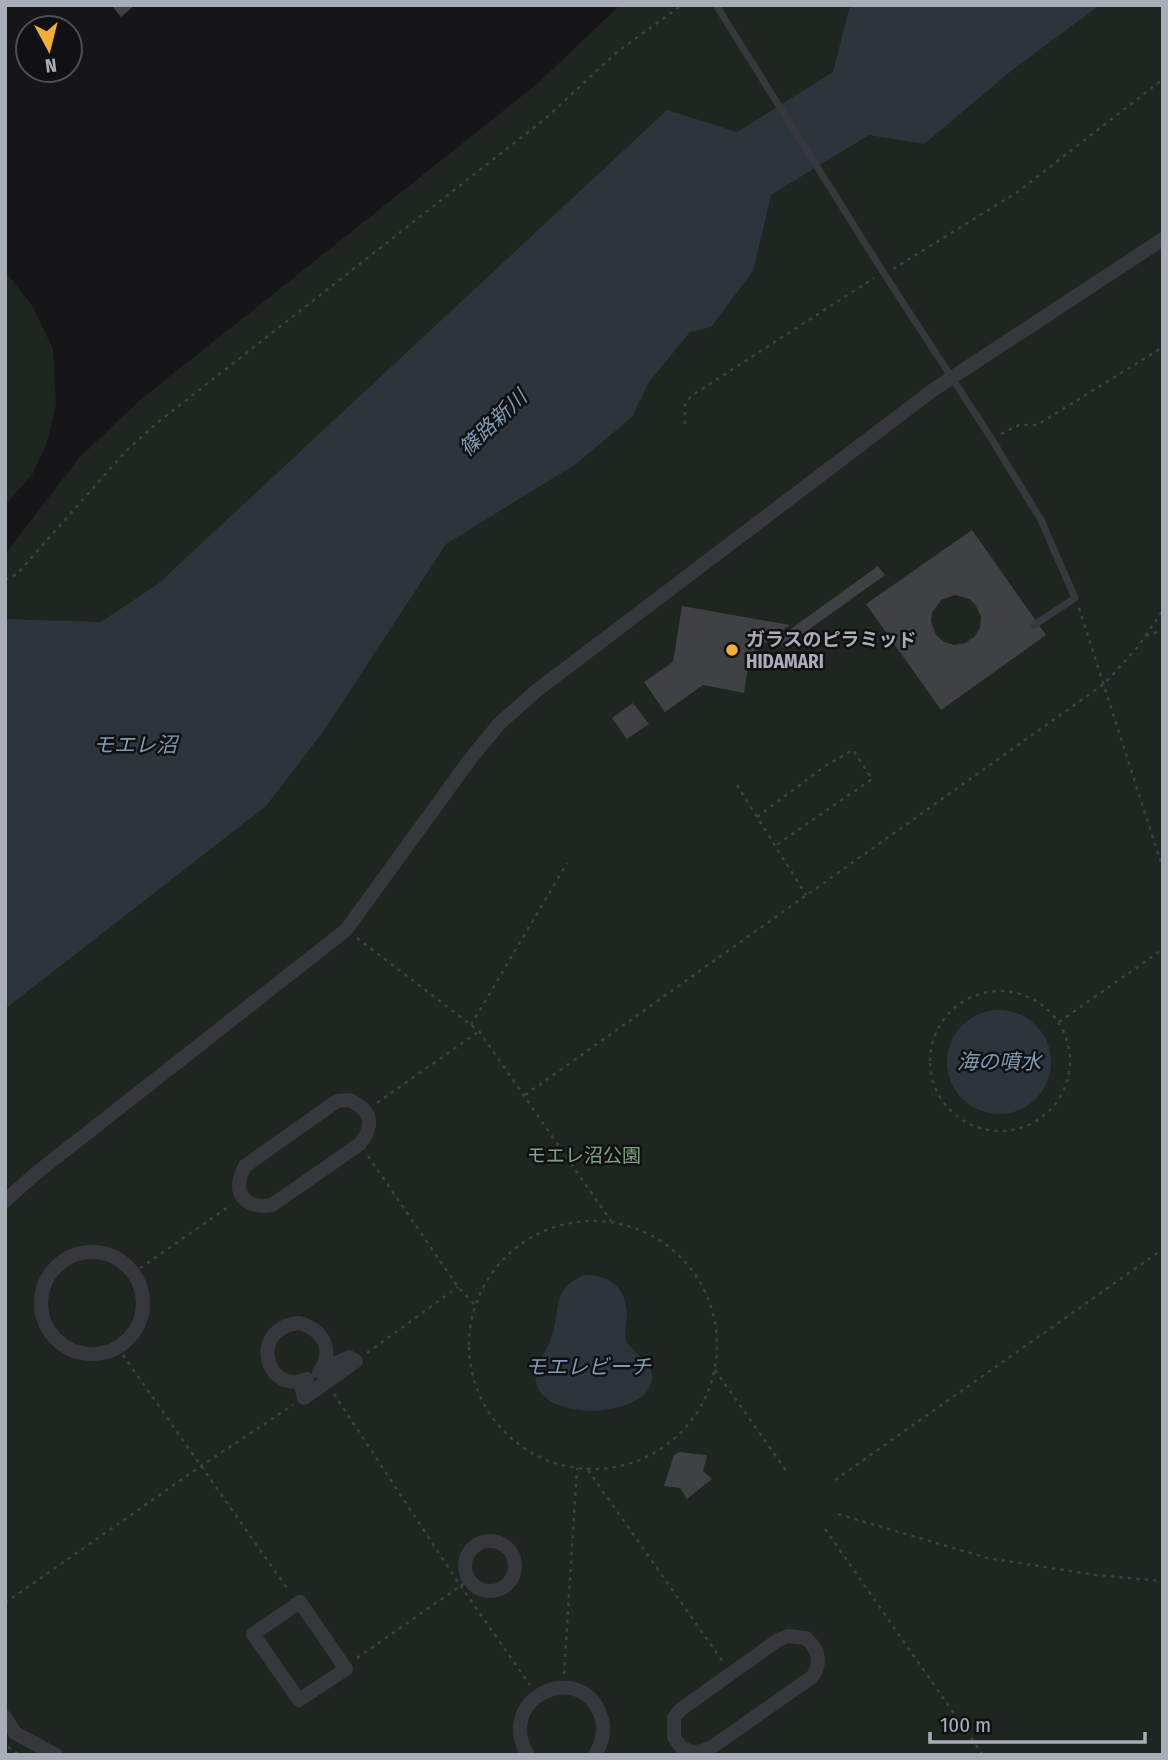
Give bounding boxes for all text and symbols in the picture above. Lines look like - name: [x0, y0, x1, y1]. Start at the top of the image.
- north arrow: [14, 14, 84, 84]
- text: N: [44, 53, 58, 77]
- water label: 篠路新川: [454, 383, 534, 462]
- place label: ガラスのピラミッド HIDAMARI: [746, 628, 917, 673]
- marker: ガラスのピラミッド HIDAMARI: [724, 642, 740, 658]
- water label: モエレ沼: [93, 732, 180, 758]
- water label: 海の噴水: [957, 1049, 1043, 1075]
- park label: モエレ沼公園: [527, 1144, 641, 1167]
- water label: モエレビーチ: [525, 1354, 652, 1380]
- scale bar: [930, 1700, 1145, 1744]
- text: 100 m: [940, 1712, 991, 1738]

